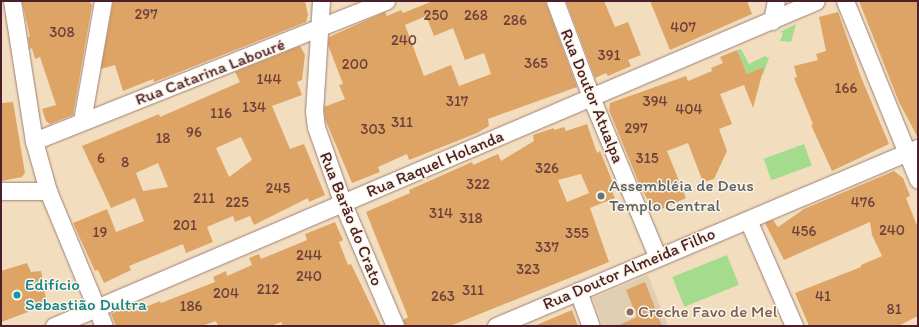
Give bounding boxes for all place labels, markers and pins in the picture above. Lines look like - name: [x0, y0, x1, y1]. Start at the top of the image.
- place label: Assembléia de Deus Templo Central: [609, 176, 754, 216]
- marker: Assembléia de Deus Templo Central: [596, 191, 606, 201]
- place label: Edifício Sebastião Dultra: [25, 275, 146, 315]
- marker: Edifício Sebastião Dultra: [12, 290, 22, 300]
- place label: Creche Favo de Mel: [638, 302, 777, 322]
- marker: Creche Favo de Mel: [625, 307, 635, 317]

